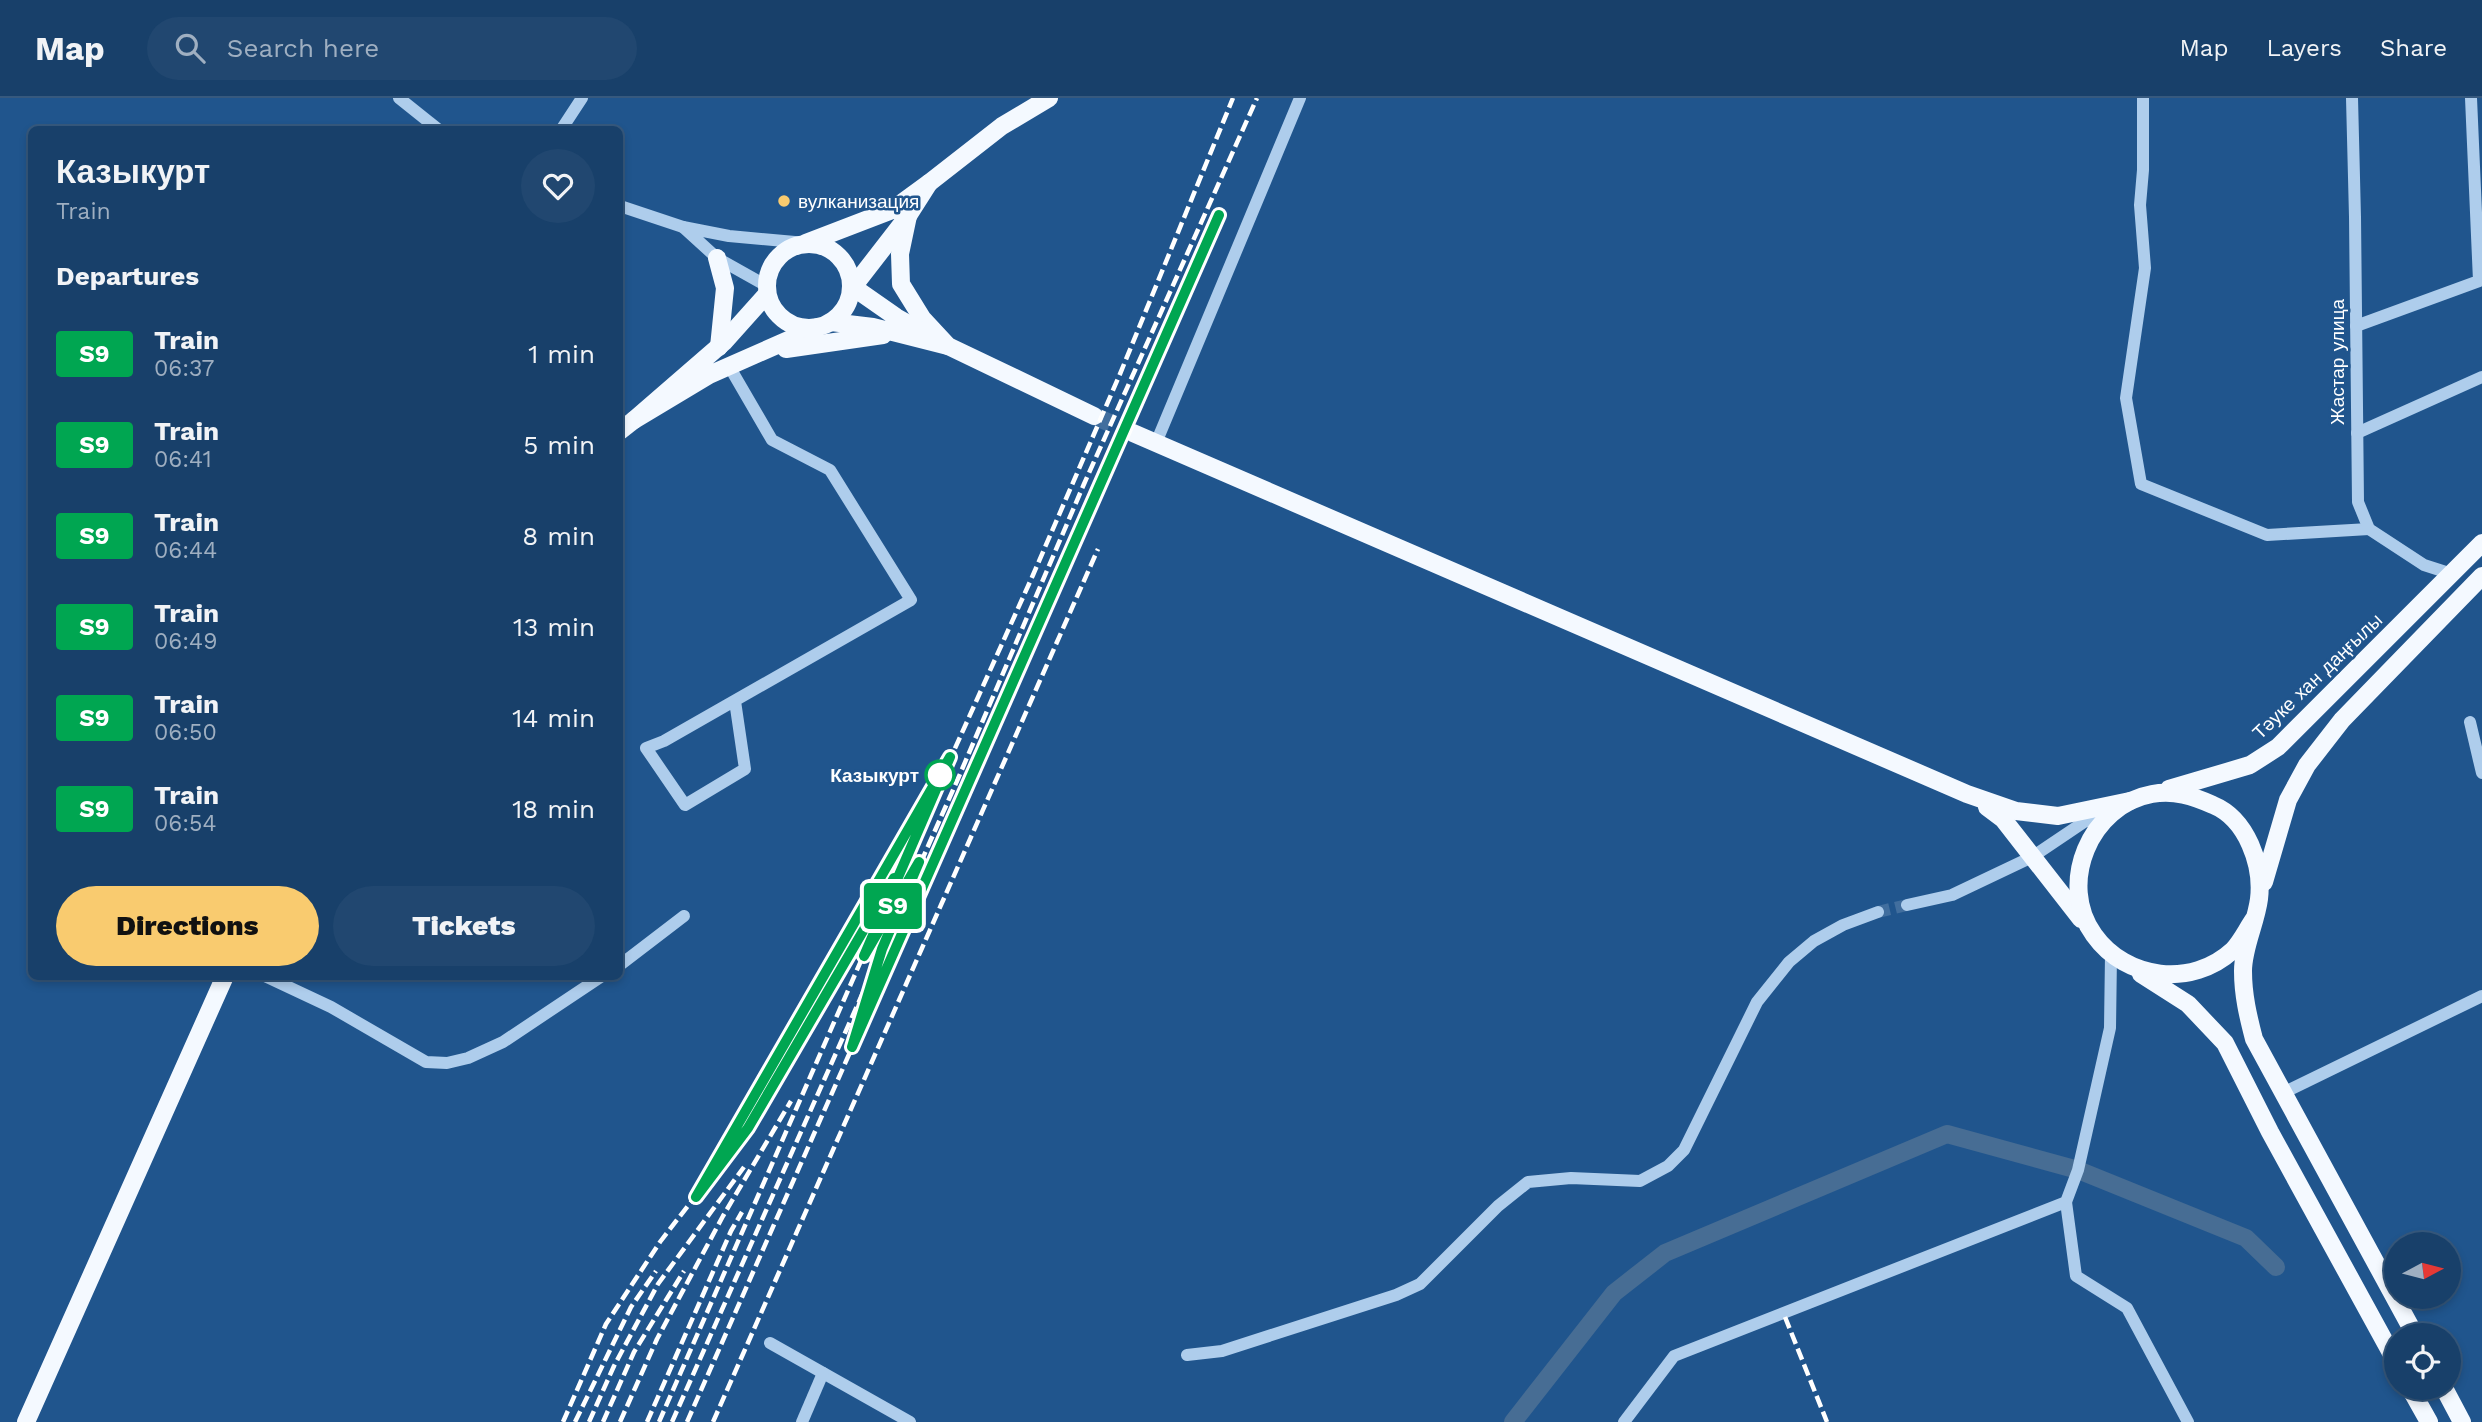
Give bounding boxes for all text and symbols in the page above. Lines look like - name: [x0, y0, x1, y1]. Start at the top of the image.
- search box: [147, 17, 637, 80]
- text: Map: [35, 29, 105, 68]
- icon: search: [171, 29, 209, 67]
- text: Search here: [227, 33, 379, 63]
- text: Map: [2180, 34, 2228, 62]
- text: Layers: [2266, 34, 2342, 62]
- text: Share: [2380, 34, 2447, 62]
- button: heart: [521, 149, 595, 223]
- text: Казыкурт: [56, 152, 210, 191]
- place label: вулканизация: [798, 190, 919, 213]
- marker: вулканизация: [776, 193, 792, 209]
- text: Train: [56, 198, 111, 225]
- text: Departures: [56, 261, 199, 291]
- street label: Жастар улица: [2326, 298, 2349, 425]
- text: Train: [154, 325, 219, 355]
- text: 1 min: [528, 339, 595, 369]
- text: S9: [79, 340, 110, 368]
- text: 06:37: [154, 355, 215, 382]
- text: Train: [154, 416, 219, 446]
- text: 5 min: [523, 430, 595, 460]
- text: S9: [79, 431, 110, 459]
- text: 06:41: [154, 446, 212, 473]
- text: Train: [154, 507, 219, 537]
- text: 8 min: [522, 521, 595, 551]
- text: S9: [79, 522, 110, 550]
- text: 06:44: [154, 537, 217, 564]
- text: Train: [154, 598, 219, 628]
- street label: Тәуке хан даңғылы: [2248, 609, 2387, 744]
- text: 13 min: [513, 612, 595, 642]
- text: S9: [79, 613, 110, 641]
- text: 06:49: [154, 628, 217, 655]
- text: Train: [154, 689, 219, 719]
- text: 14 min: [512, 703, 595, 733]
- text: S9: [79, 704, 110, 732]
- text: 06:50: [154, 719, 217, 746]
- marker: Казыкурт: [925, 760, 955, 790]
- place label: Казыкурт: [830, 764, 919, 787]
- text: Train: [154, 780, 219, 810]
- text: 18 min: [512, 794, 595, 824]
- text: S9: [79, 795, 110, 823]
- text: 06:54: [154, 810, 217, 837]
- line badge: S9: [862, 883, 924, 929]
- button: Directions: [56, 886, 319, 966]
- button: Tickets: [333, 886, 595, 966]
- text: S9: [878, 892, 908, 920]
- north arrow: [2384, 1232, 2460, 1309]
- map controls: [2384, 1232, 2461, 1400]
- button: locate: [2384, 1323, 2461, 1400]

